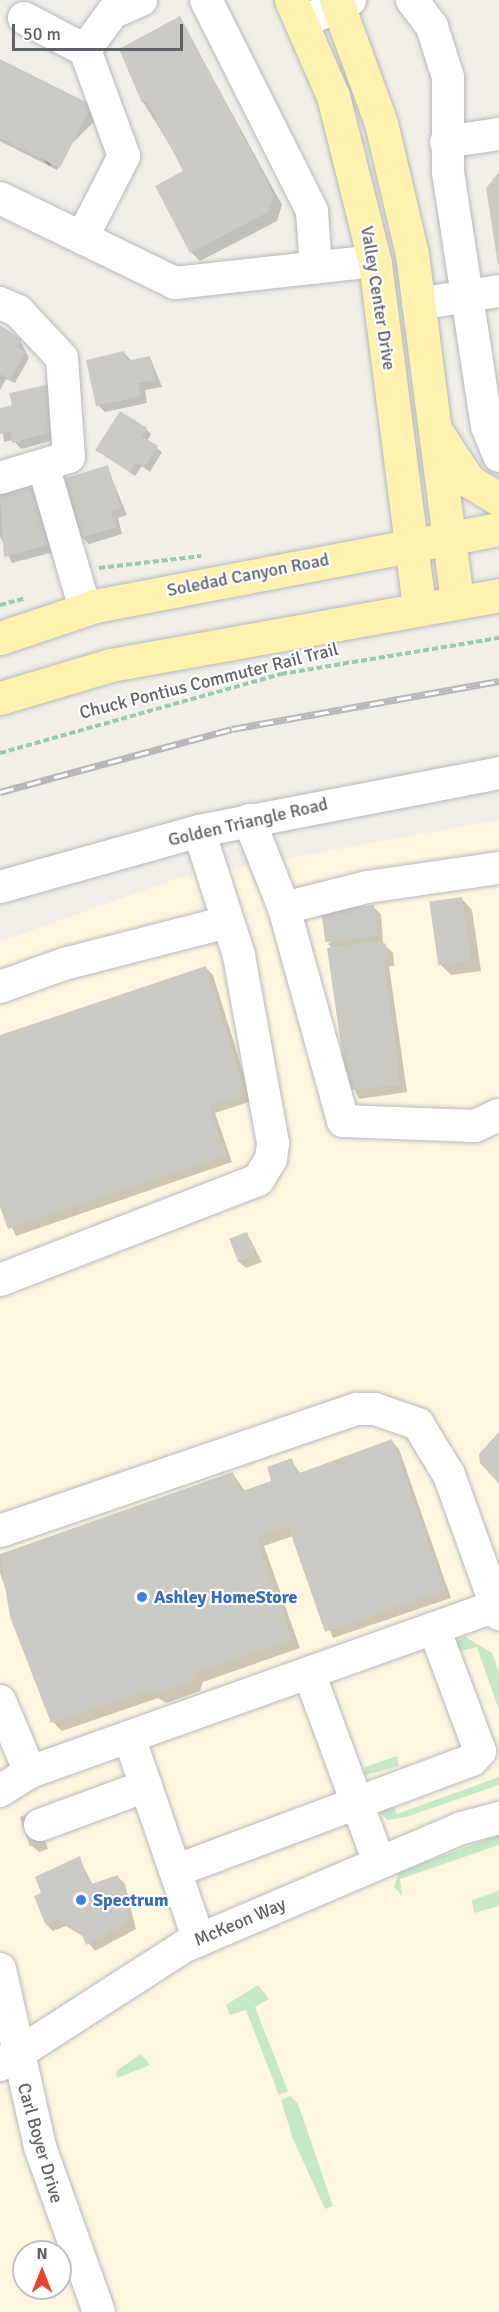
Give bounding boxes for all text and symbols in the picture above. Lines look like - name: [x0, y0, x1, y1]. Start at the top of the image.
- scale bar: [15, 12, 186, 50]
- text: 50 m: [23, 23, 61, 45]
- street label: Valley Center Drive: [356, 224, 400, 372]
- street label: Soledad Canyon Road: [165, 549, 331, 601]
- street label: Chuck Pontius Commuter Rail Trail: [77, 638, 341, 724]
- street label: Golden Triangle Road: [166, 793, 330, 851]
- place label: Ashley HomeStore: [154, 1586, 297, 1608]
- marker: Ashley HomeStore: [135, 1590, 149, 1604]
- place label: Spectrum: [93, 1889, 169, 1911]
- marker: Spectrum: [74, 1893, 88, 1907]
- street label: McKeon Way: [191, 1893, 289, 1951]
- street label: Carl Boyer Drive: [13, 2081, 67, 2205]
- north arrow: [12, 2240, 72, 2300]
- text: N: [36, 2244, 48, 2264]

